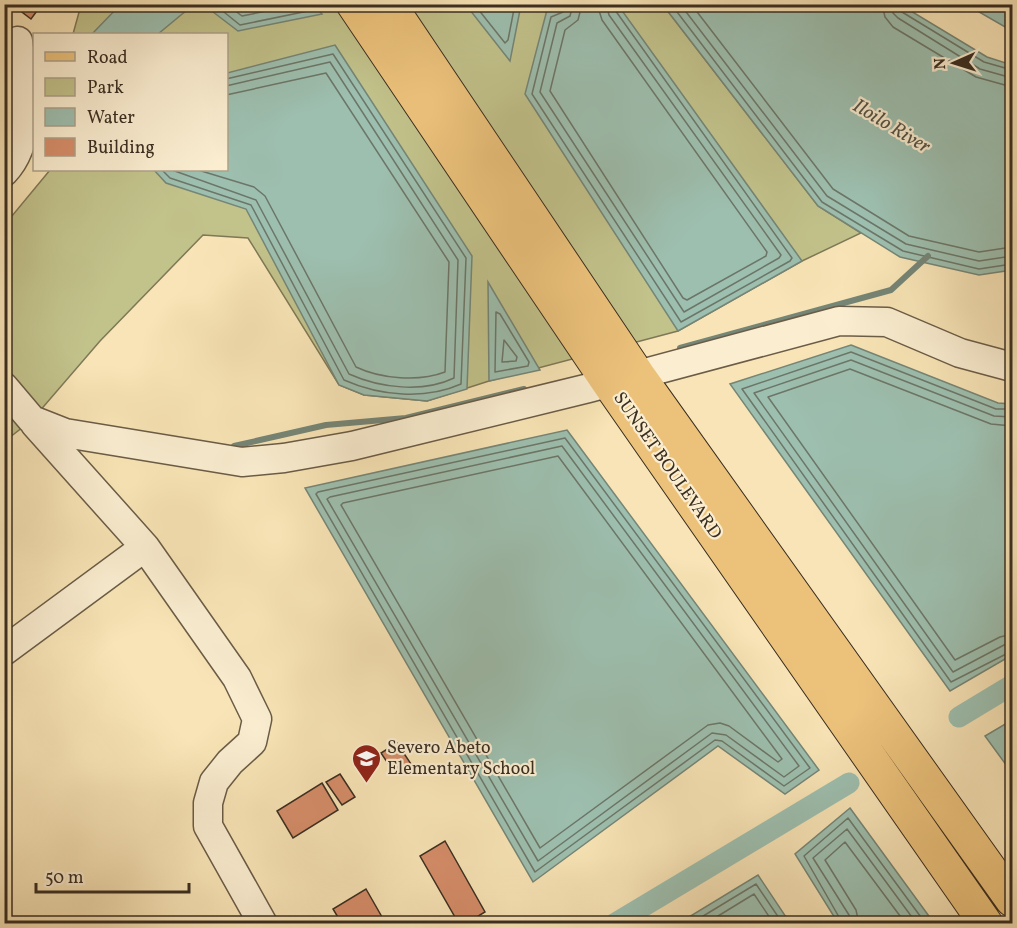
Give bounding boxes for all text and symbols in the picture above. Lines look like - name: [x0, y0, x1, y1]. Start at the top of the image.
- legend: [33, 33, 228, 171]
- north arrow: [924, 33, 984, 93]
- text: Road: [87, 46, 128, 71]
- text: N: [930, 57, 952, 70]
- text: Park: [87, 76, 124, 101]
- water label: Iloilo River: [847, 93, 936, 161]
- text: Water: [87, 106, 135, 131]
- text: Building: [87, 136, 155, 161]
- street label: SUNSET BOULEVARD: [607, 387, 727, 545]
- place label: Severo Abeto Elementary School: [387, 736, 535, 782]
- school or university icon: Severo Abeto Elementary School: [350, 742, 382, 784]
- scale bar: [36, 856, 189, 894]
- text: 50 m: [45, 866, 84, 891]

